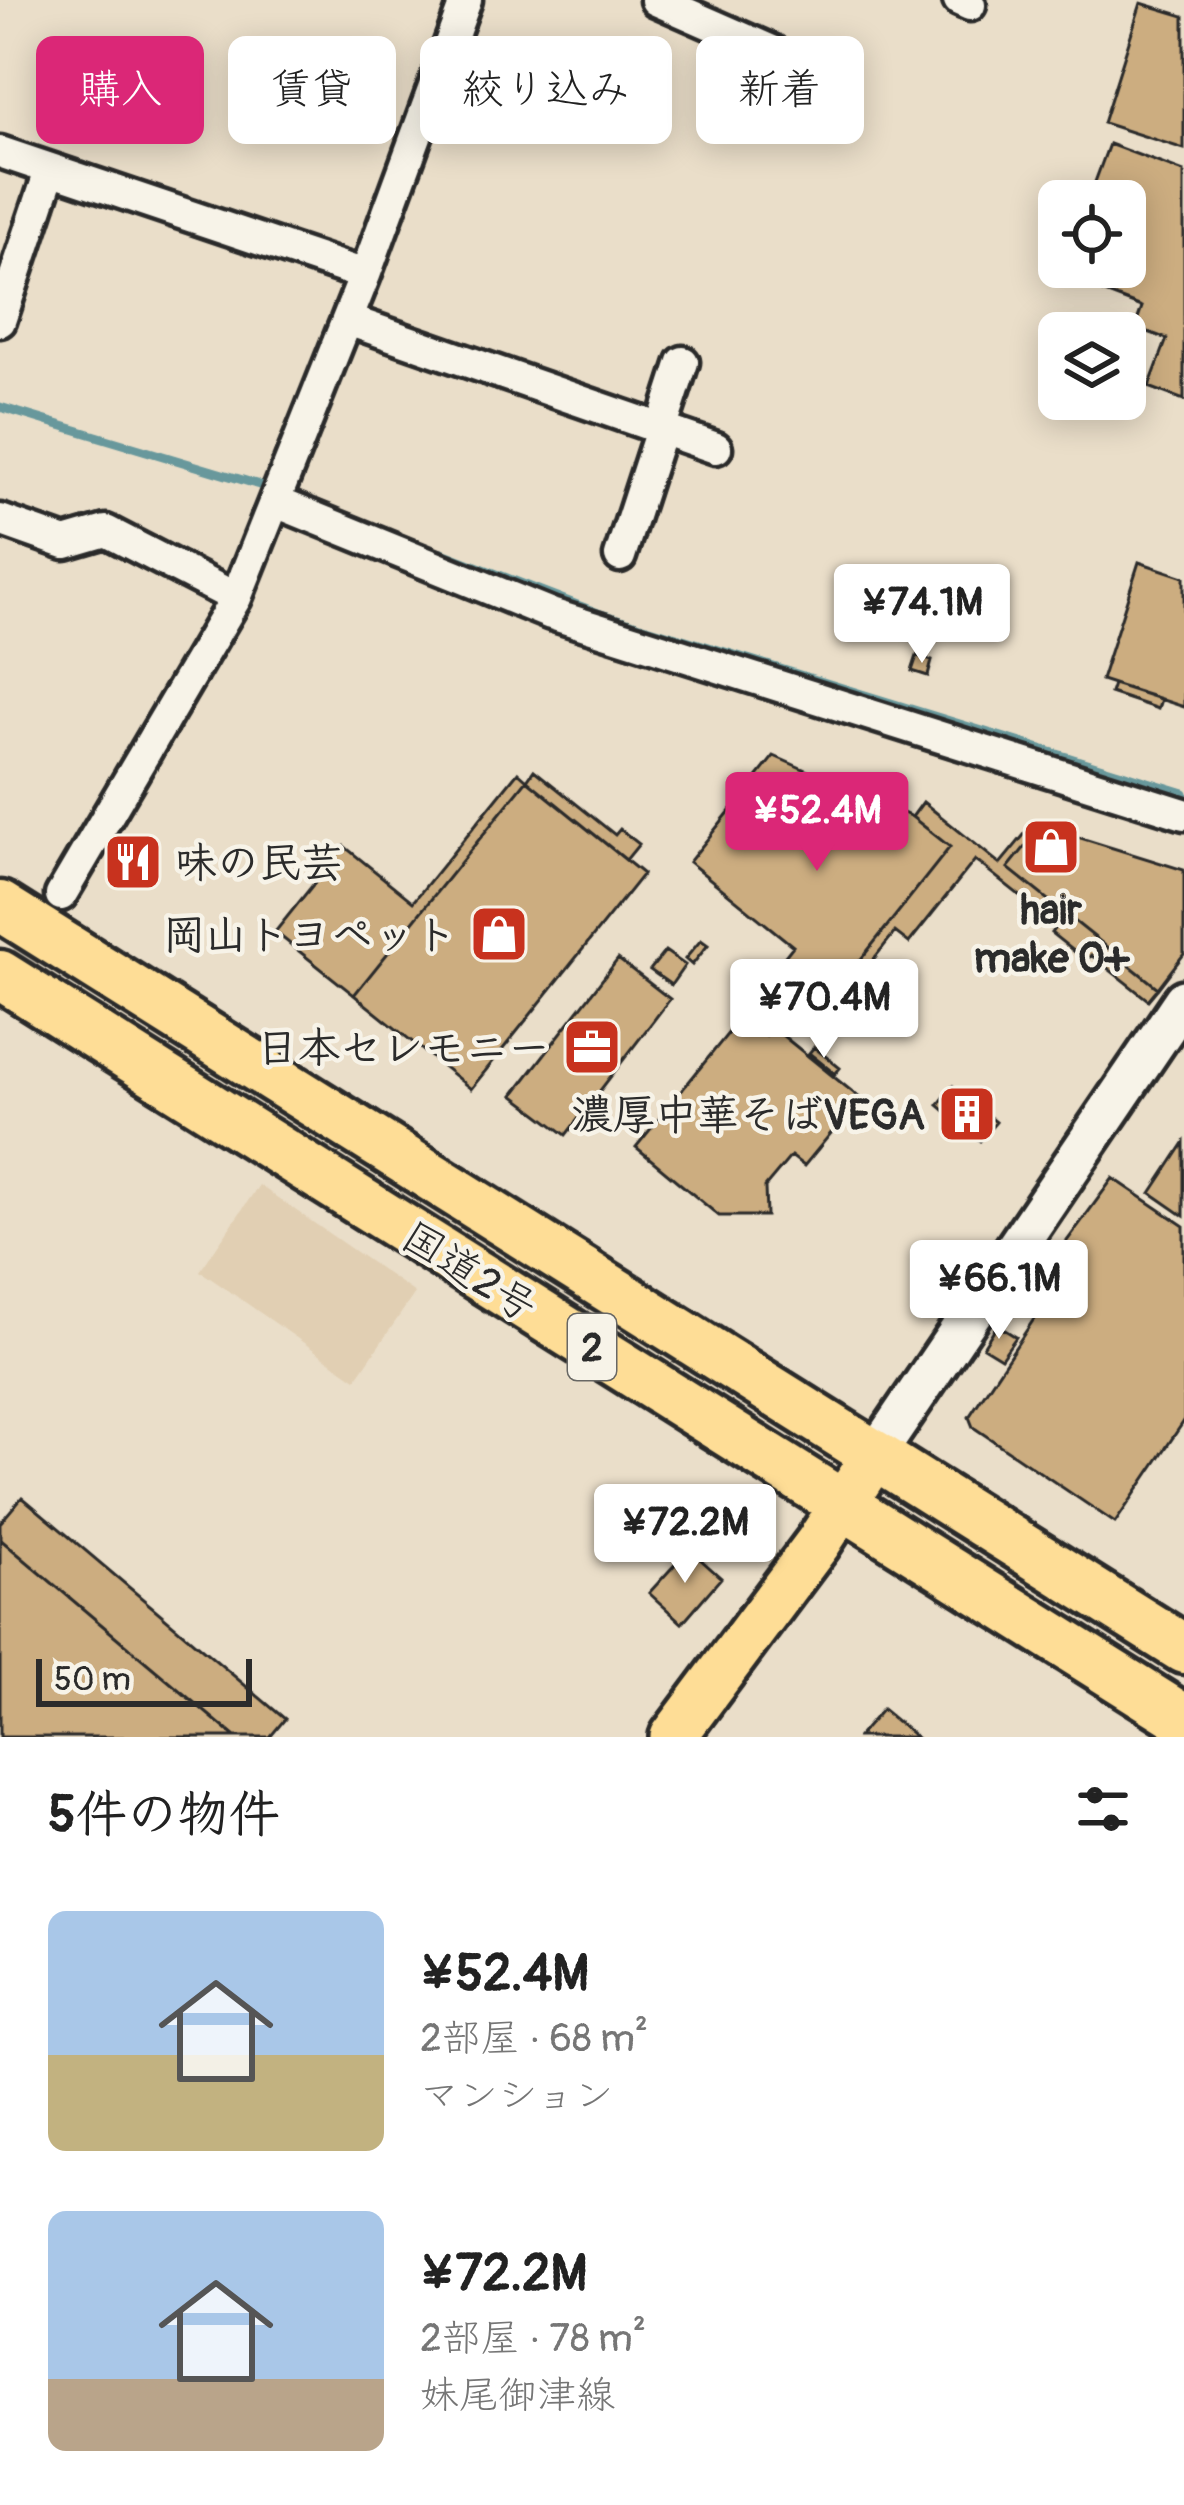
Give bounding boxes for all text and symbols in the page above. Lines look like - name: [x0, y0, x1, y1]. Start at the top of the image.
- chip: 購入: [36, 36, 204, 144]
- chip: 賃貸: [228, 36, 396, 144]
- chip: 絞り込み: [420, 36, 672, 144]
- chip: 新着: [696, 36, 864, 144]
- map controls: [1038, 180, 1146, 420]
- button: locate: [1038, 180, 1146, 288]
- button: layers: [1038, 312, 1146, 420]
- pin: ¥74.1M: [824, 564, 1020, 666]
- text: ¥74.1M: [861, 578, 983, 627]
- pin: ¥52.4M: [719, 772, 915, 874]
- text: ¥52.4M: [752, 786, 882, 835]
- shop icon: hair make O+: [1020, 816, 1082, 878]
- restaurant icon: 味の民芸: [102, 831, 164, 893]
- place label: 味の民芸: [175, 838, 343, 890]
- place label: hair make O+: [974, 885, 1131, 985]
- shop icon: 岡山トヨペット: [468, 903, 530, 965]
- place label: 岡山トヨペット: [163, 910, 457, 962]
- pin: ¥70.4M: [726, 959, 922, 1061]
- text: ¥70.4M: [757, 973, 891, 1022]
- office icon: 日本セレモニー: [561, 1016, 623, 1078]
- place label: 日本セレモニー: [256, 1023, 550, 1075]
- building icon: 濃厚中華そばVEGA: [936, 1083, 998, 1145]
- place label: 濃厚中華そばVEGA: [571, 1090, 925, 1142]
- street label: 国道2号: [392, 1211, 546, 1334]
- pin: ¥66.1M: [901, 1240, 1097, 1342]
- text: ¥66.1M: [937, 1254, 1061, 1303]
- road number: 2: [568, 1314, 616, 1380]
- pin: ¥72.2M: [587, 1484, 783, 1586]
- text: ¥72.2M: [621, 1498, 749, 1547]
- scale bar: [36, 1653, 252, 1706]
- text: 50 m: [54, 1659, 131, 1700]
- icon: filters: [1070, 1776, 1136, 1842]
- text: 5件の物件: [48, 1783, 280, 1847]
- text: ¥52.4M: [420, 1942, 589, 2006]
- icon: home: [144, 1959, 288, 2103]
- text: 2部屋 · 68 m²: [420, 2014, 648, 2063]
- text: マンション: [420, 2071, 613, 2120]
- text: ¥72.2M: [420, 2242, 587, 2306]
- icon: home: [144, 2259, 288, 2403]
- text: 2部屋 · 78 m²: [420, 2314, 646, 2363]
- text: 妹尾御津線: [420, 2371, 615, 2420]

